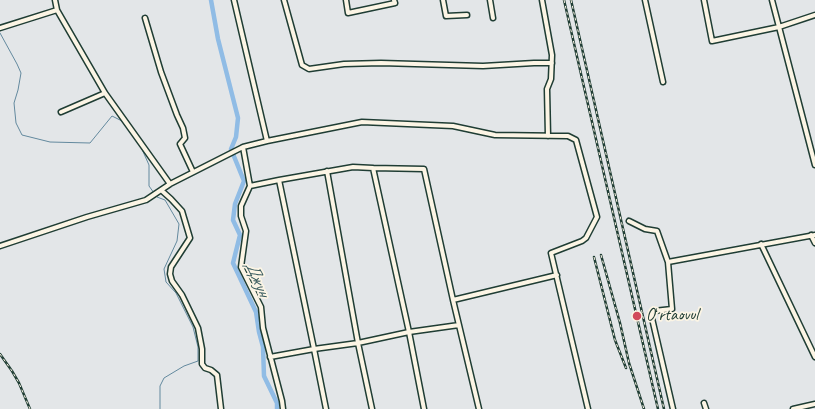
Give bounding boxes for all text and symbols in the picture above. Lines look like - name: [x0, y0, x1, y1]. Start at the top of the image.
- water label: Джун: [240, 258, 274, 300]
- place label: Oʻrtaovul: [646, 306, 698, 326]
- marker: Oʻrtaovul: [631, 310, 643, 322]

